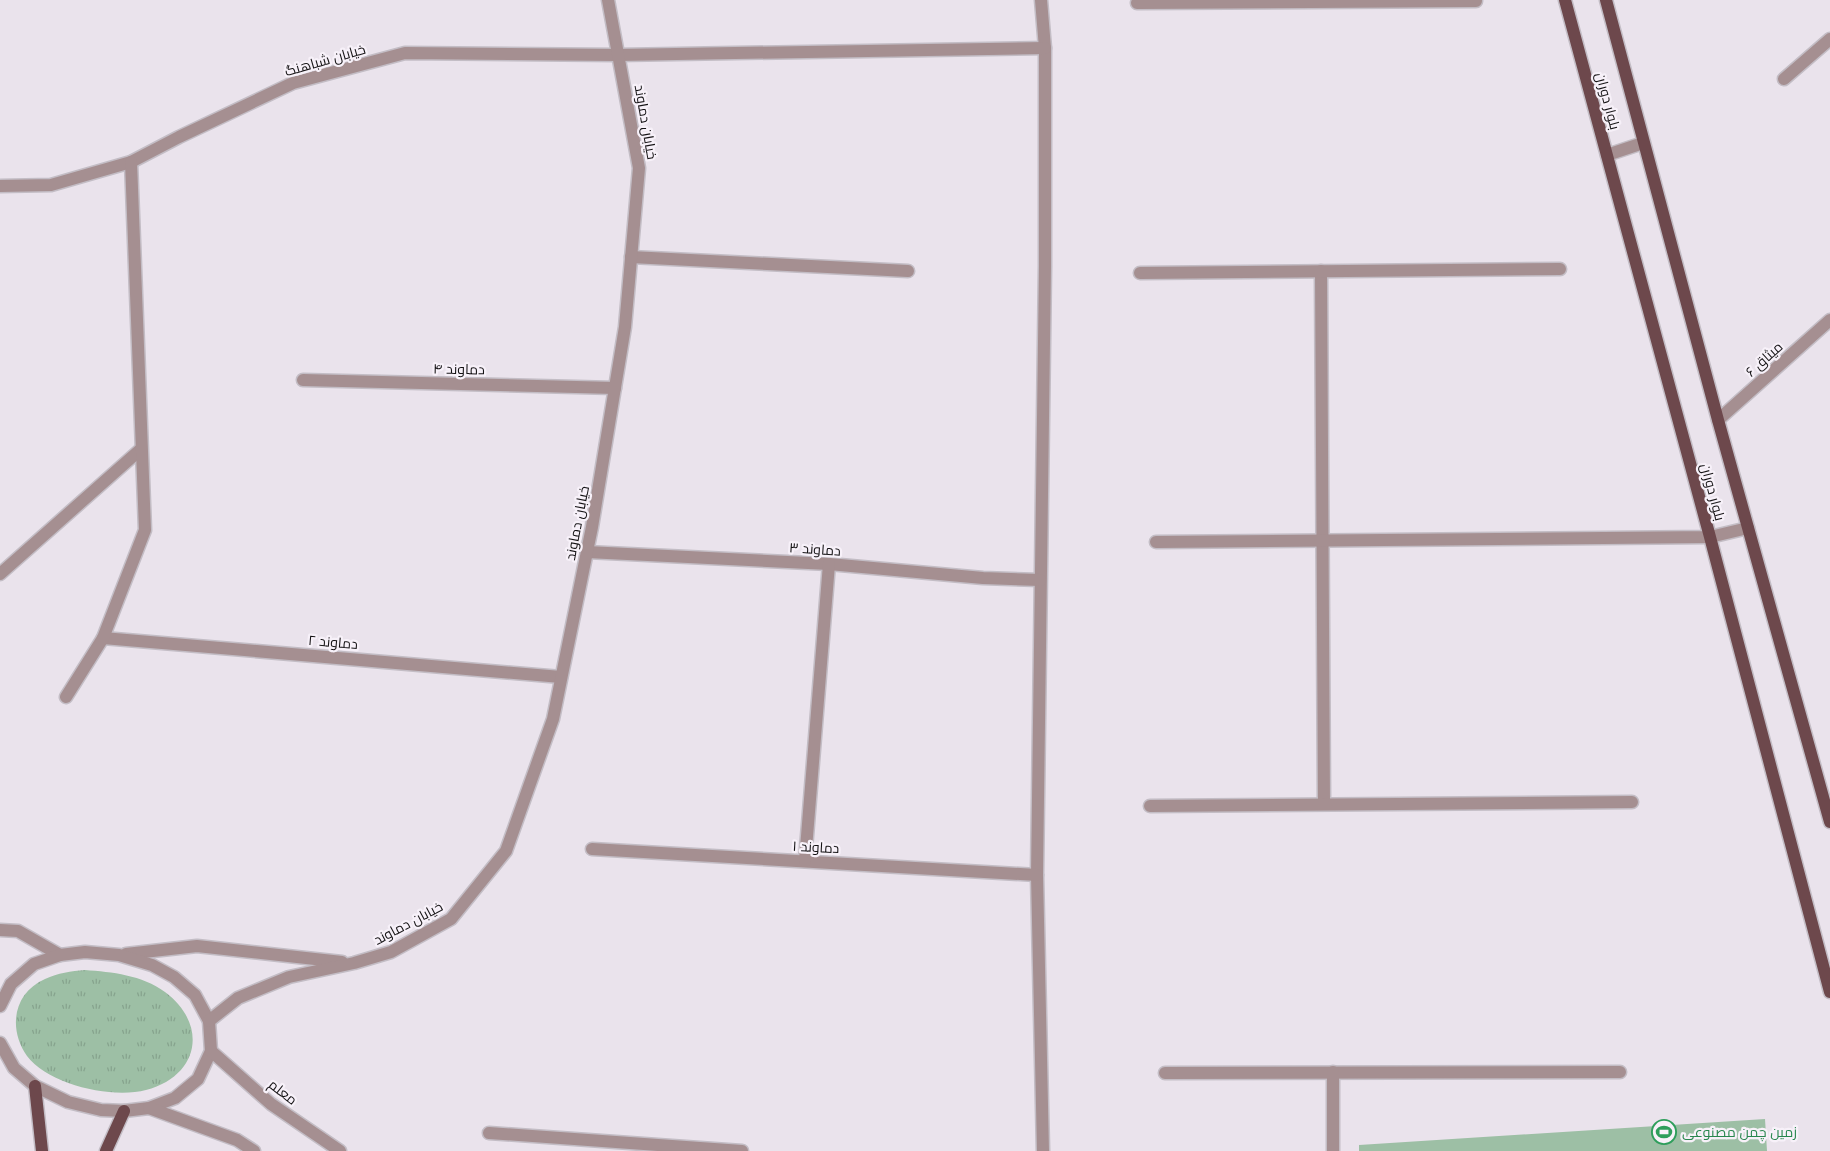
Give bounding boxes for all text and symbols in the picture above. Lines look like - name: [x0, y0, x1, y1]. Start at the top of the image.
- street label: خیابان شباهنگ: [282, 40, 368, 80]
- street label: بلوار دوران: [1592, 70, 1624, 132]
- street label: خیابان دماوند: [631, 83, 661, 161]
- street label: میثاق ۶: [1742, 338, 1786, 380]
- street label: دماوند ۴: [433, 360, 485, 378]
- street label: بلوار دوران: [1697, 461, 1729, 523]
- street label: خیابان دماوند: [561, 484, 593, 562]
- street label: دماوند ۳: [788, 538, 842, 560]
- street label: دماوند ۲: [307, 631, 359, 653]
- street label: دماوند ۱: [792, 837, 840, 857]
- street label: خیابان دماوند: [370, 897, 446, 949]
- street label: معلم: [264, 1075, 301, 1110]
- sports icon: زمین چمن مصنوعی: [1651, 1119, 1677, 1145]
- place label: زمین چمن مصنوعی: [1682, 1123, 1797, 1142]

